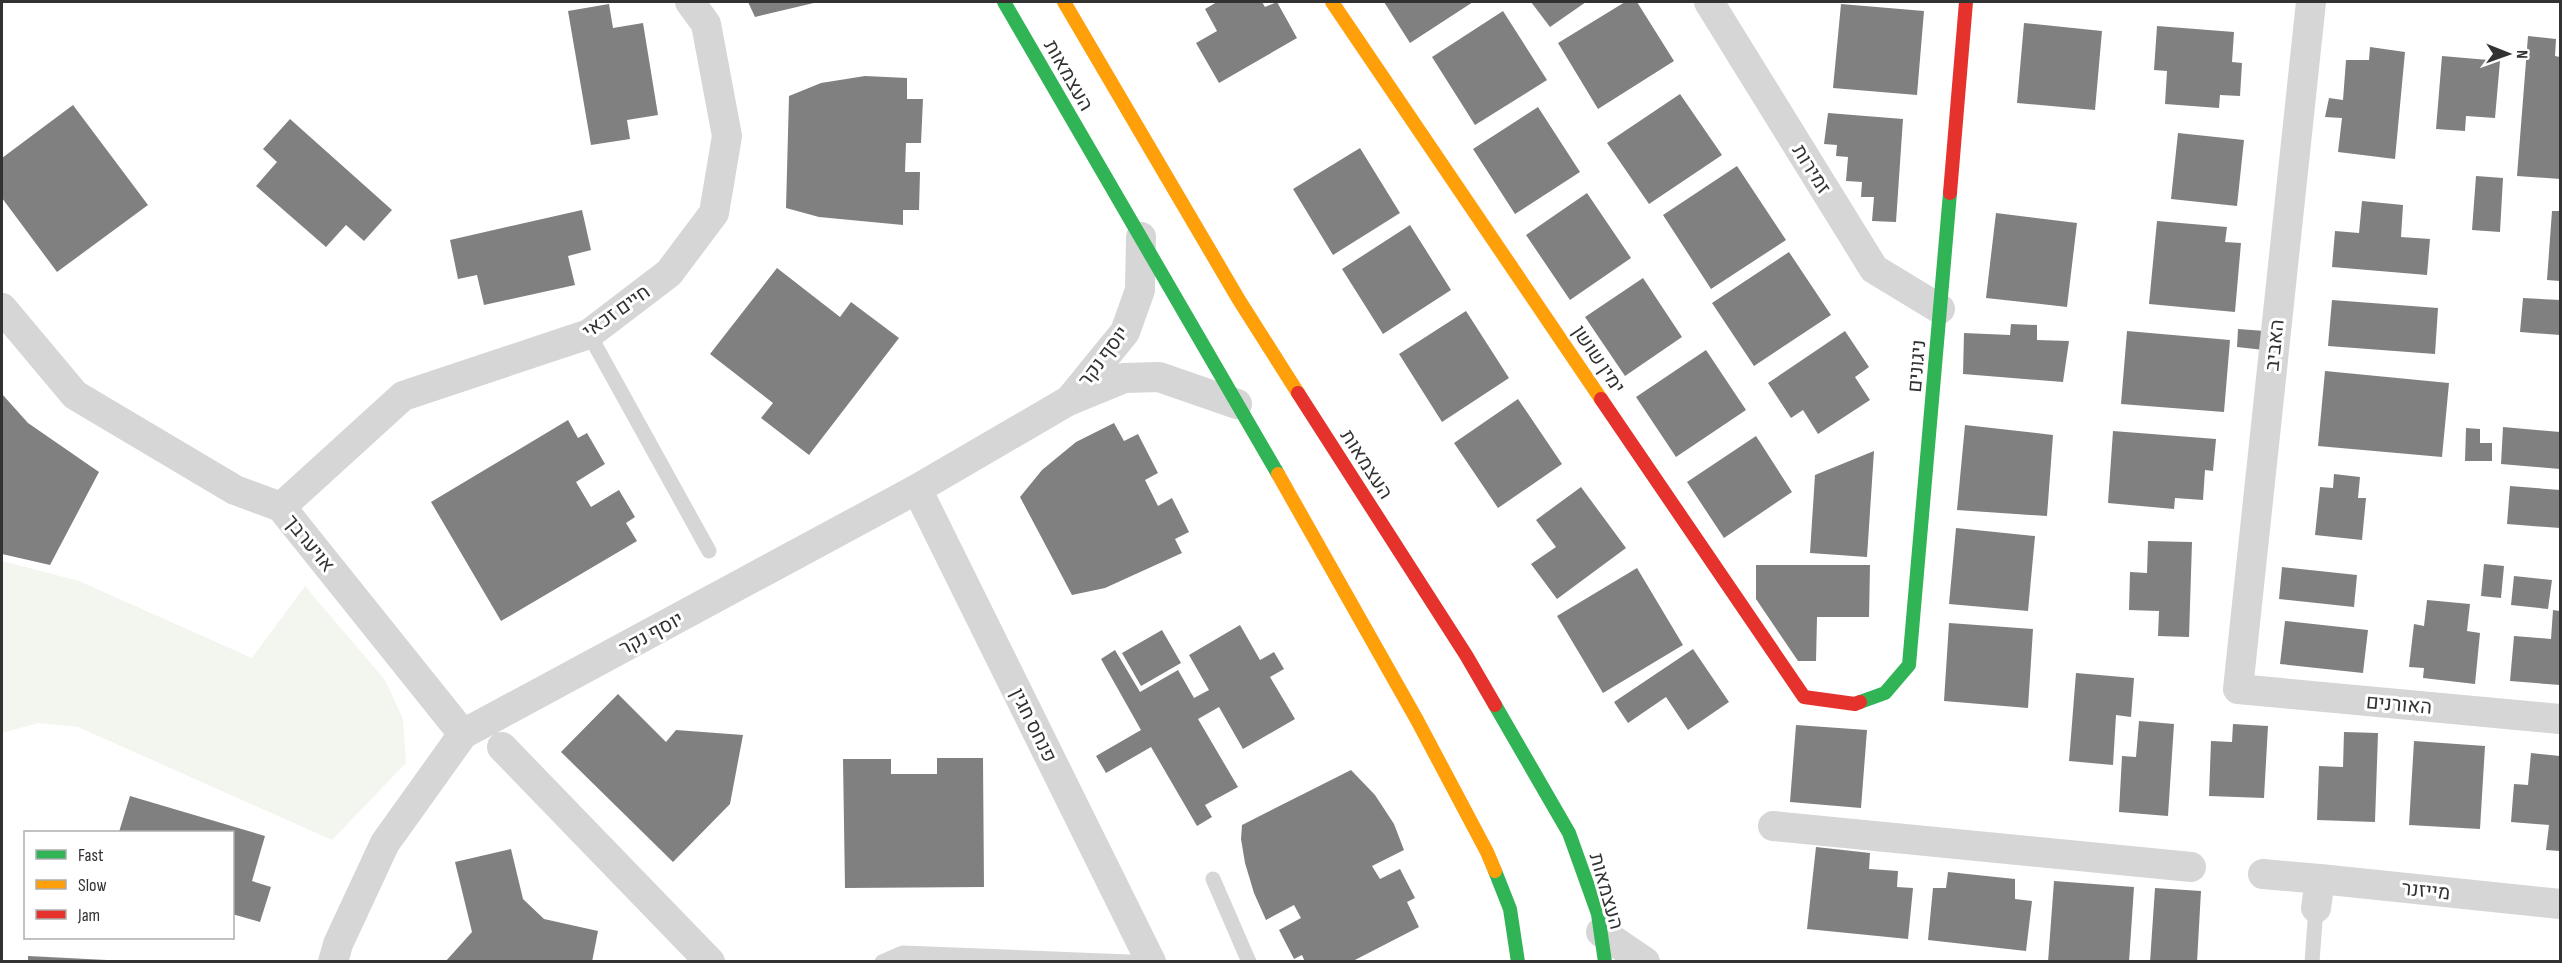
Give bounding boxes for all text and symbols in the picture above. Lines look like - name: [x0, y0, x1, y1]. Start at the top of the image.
- north arrow: [2478, 24, 2538, 84]
- street label: העצמאות: [1038, 36, 1098, 115]
- text: N: [2512, 50, 2531, 59]
- street label: זמירות: [1787, 140, 1836, 199]
- street label: חיים זכאי: [578, 280, 655, 344]
- street label: האביב: [2260, 318, 2290, 372]
- street label: ימין שושן: [1567, 321, 1630, 398]
- street label: יוסף נקר: [1073, 322, 1134, 391]
- street label: ניגונים: [1903, 339, 1931, 393]
- street label: העצמאות: [1335, 425, 1398, 504]
- street label: אויערבך: [279, 510, 340, 577]
- street label: יוסף נקר: [615, 607, 688, 661]
- street label: פנחס חגין: [1005, 684, 1061, 766]
- street label: האורנים: [2365, 690, 2433, 720]
- legend: [24, 831, 234, 939]
- text: Fast: [78, 845, 104, 866]
- street label: העצמאות: [1584, 850, 1628, 932]
- text: Slow: [78, 875, 107, 896]
- street label: מייזנר: [2400, 877, 2451, 905]
- text: Jam: [77, 905, 100, 926]

